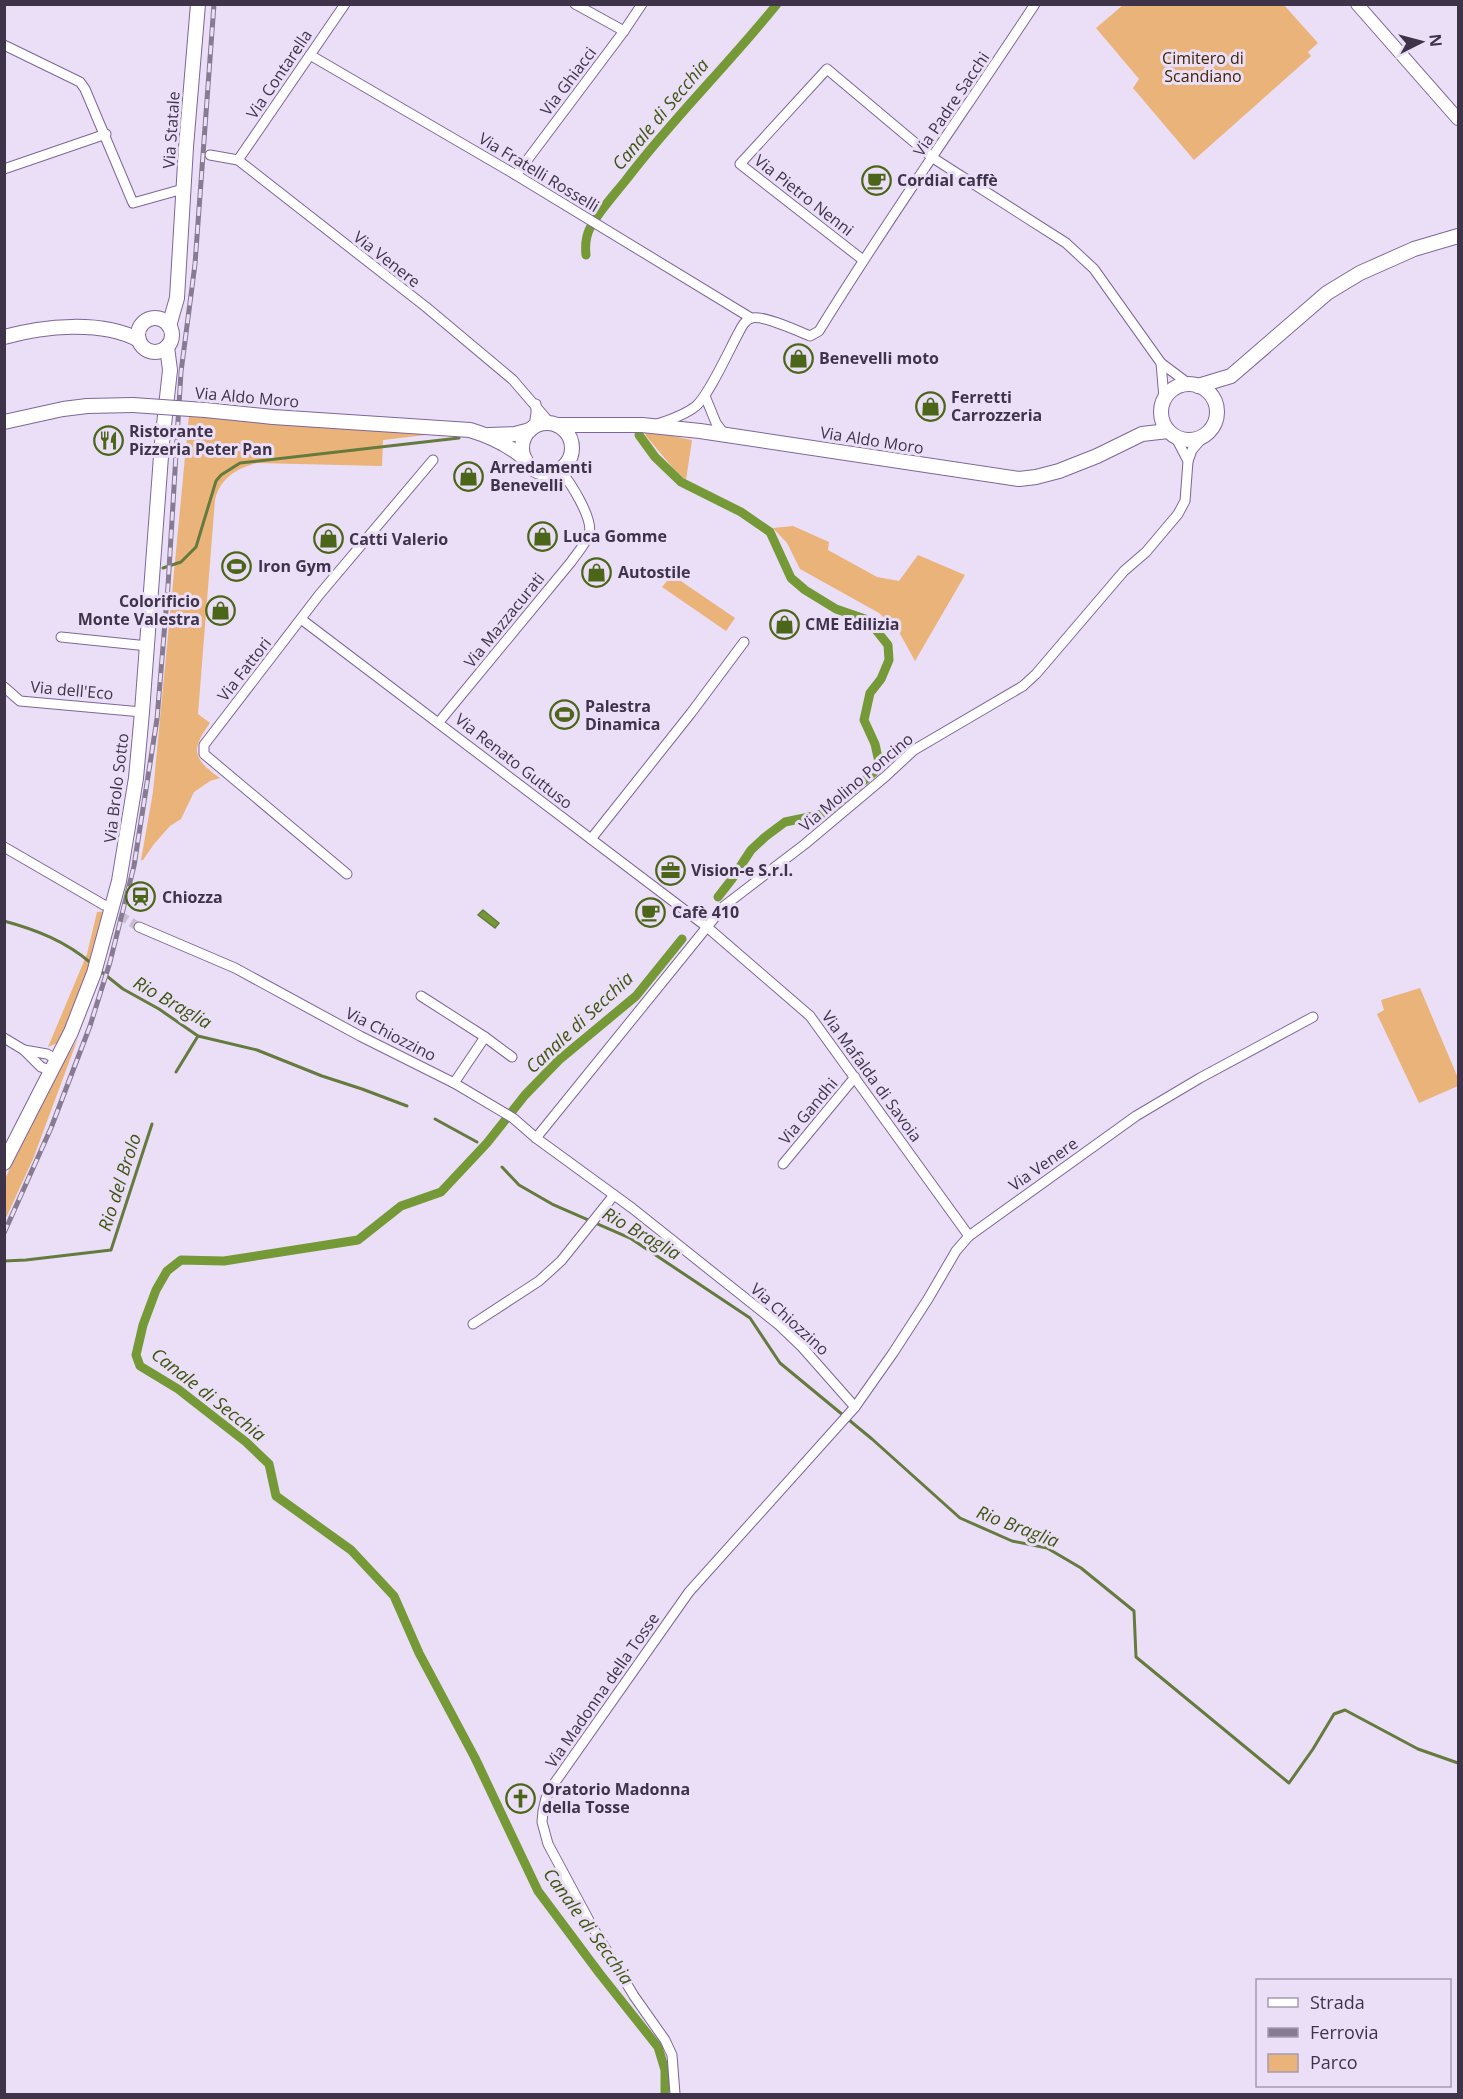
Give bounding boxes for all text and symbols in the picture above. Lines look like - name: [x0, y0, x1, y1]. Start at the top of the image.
- north arrow: [1391, 12, 1451, 72]
- street label: Via Contarella: [241, 25, 317, 123]
- text: N: [1424, 33, 1448, 48]
- street label: Via Ghiacci: [535, 42, 601, 120]
- park label: Cimitero di Scandiano: [1162, 47, 1244, 87]
- street label: Via Padre Sacchi: [908, 48, 994, 160]
- water label: Canale di Secchia: [606, 53, 714, 175]
- street label: Via Statale: [157, 91, 185, 169]
- street label: Via Fratelli Rosselli: [475, 127, 603, 217]
- street label: Via Pietro Nenni: [750, 149, 858, 241]
- cafe icon: Cordial caffè: [860, 164, 892, 196]
- place label: Cordial caffè: [897, 169, 998, 191]
- street label: Via Venere: [349, 226, 425, 292]
- shop icon: Benevelli moto: [782, 342, 814, 374]
- place label: Benevelli moto: [819, 347, 939, 369]
- street label: Via Aldo Moro: [194, 381, 300, 413]
- place label: Ferretti Carrozzeria: [951, 386, 1042, 426]
- shop icon: Ferretti Carrozzeria: [914, 390, 946, 422]
- place label: Ristorante Pizzeria Peter Pan: [129, 420, 273, 460]
- street label: Via Aldo Moro: [819, 421, 925, 459]
- restaurant icon: Ristorante Pizzeria Peter Pan: [92, 424, 124, 456]
- place label: Arredamenti Benevelli: [490, 456, 592, 496]
- shop icon: Arredamenti Benevelli: [453, 460, 485, 492]
- shop icon: Luca Gomme: [526, 520, 558, 552]
- shop icon: Catti Valerio: [312, 523, 344, 555]
- place label: Luca Gomme: [563, 525, 667, 547]
- place label: Catti Valerio: [349, 528, 448, 550]
- sports icon: Iron Gym: [221, 550, 253, 582]
- place label: Iron Gym: [258, 555, 332, 577]
- shop icon: Autostile: [581, 556, 613, 588]
- place label: Autostile: [618, 561, 691, 583]
- street label: Via Mazzacurati: [459, 568, 549, 672]
- place label: Colorificio Monte Valestra: [78, 590, 200, 630]
- shop icon: Colorificio Monte Valestra: [205, 594, 237, 626]
- shop icon: CME Edilizia: [768, 608, 800, 640]
- place label: CME Edilizia: [805, 613, 899, 635]
- street label: Via Fattori: [212, 633, 276, 705]
- street label: Via dell'Eco: [30, 675, 114, 705]
- place label: Palestra Dinamica: [585, 695, 660, 735]
- sports icon: Palestra Dinamica: [548, 699, 580, 731]
- street label: Via Renato Guttuso: [451, 708, 577, 814]
- street label: Via Molino Poncino: [794, 728, 918, 836]
- street label: Via Brolo Sotto: [98, 732, 134, 844]
- office icon: Vision-e S.r.l.: [654, 854, 686, 886]
- place label: Vision-e S.r.l.: [691, 859, 793, 881]
- station icon: Chiozza: [125, 881, 157, 913]
- place label: Chiozza: [162, 886, 223, 908]
- cafe icon: Cafè 410: [635, 896, 667, 928]
- place label: Cafè 410: [672, 901, 739, 923]
- water label: Canale di Secchia: [520, 966, 638, 1078]
- water label: Rio Braglia: [130, 970, 216, 1034]
- street label: Via Chiozzino: [342, 1002, 440, 1066]
- street label: Via Mafalda di Savoia: [817, 1006, 927, 1146]
- street label: Via Gandhi: [774, 1073, 842, 1149]
- water label: Rio del Brolo: [92, 1130, 146, 1234]
- street label: Via Venere: [1004, 1132, 1082, 1196]
- water label: Rio Braglia: [599, 1201, 685, 1265]
- street label: Via Chiozzino: [746, 1278, 834, 1360]
- water label: Canale di Secchia: [147, 1342, 271, 1446]
- water label: Rio Braglia: [973, 1499, 1063, 1553]
- street label: Via Madonna della Tosse: [540, 1608, 664, 1772]
- place label: Oratorio Madonna della Tosse: [542, 1778, 690, 1818]
- church icon: Oratorio Madonna della Tosse: [505, 1782, 537, 1814]
- water label: Canale di Secchia: [539, 1863, 639, 1989]
- legend: [1256, 1979, 1451, 2087]
- text: Strada: [1310, 1990, 1365, 2014]
- text: Ferrovia: [1310, 2020, 1378, 2044]
- text: Parco: [1310, 2050, 1358, 2074]

